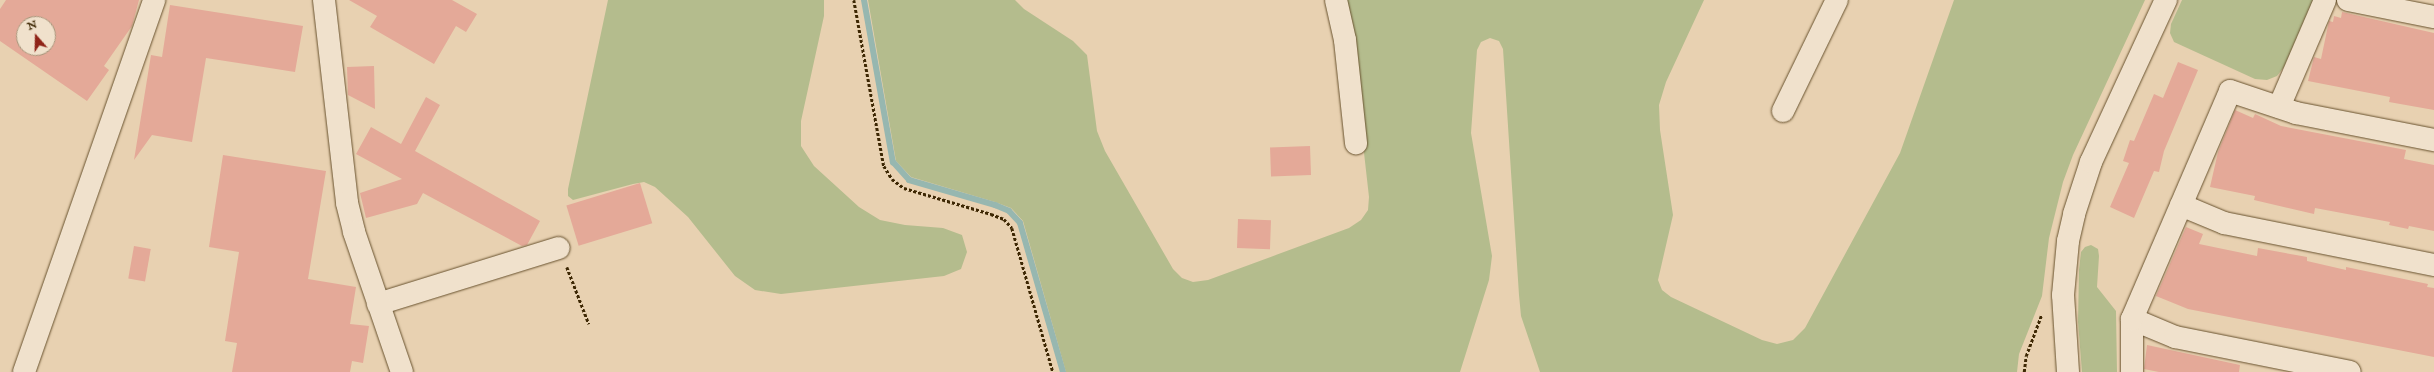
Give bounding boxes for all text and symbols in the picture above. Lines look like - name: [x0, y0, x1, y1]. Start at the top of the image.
- north arrow: [16, 16, 56, 56]
- text: N: [25, 17, 39, 34]

